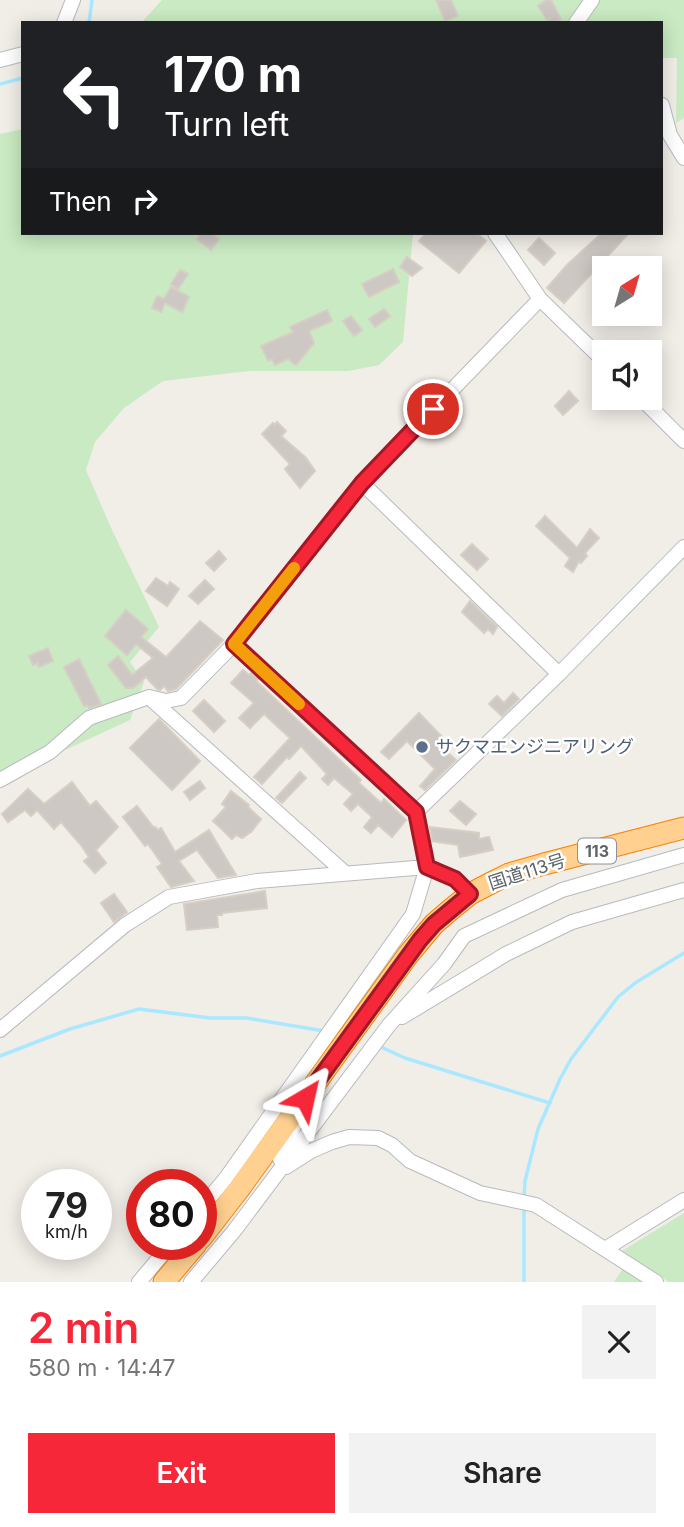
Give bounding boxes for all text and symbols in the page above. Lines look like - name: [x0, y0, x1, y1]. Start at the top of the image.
- text: 170 m: [164, 45, 302, 104]
- icon: left: [49, 49, 140, 140]
- text: Turn left: [164, 105, 289, 144]
- icon: right: [126, 182, 164, 220]
- text: Then: [49, 186, 112, 217]
- north arrow: [592, 256, 662, 326]
- map controls: [592, 256, 662, 410]
- button: sound: [592, 340, 662, 410]
- pin: [403, 379, 463, 439]
- icon: arrive: [414, 390, 452, 428]
- place label: サクマエンジニアリング: [436, 736, 634, 757]
- marker: サクマエンジニアリング: [414, 739, 430, 755]
- road number: 113: [578, 838, 616, 864]
- street label: 国道113号: [486, 849, 568, 894]
- position arrow: [268, 1061, 342, 1135]
- speed limit sign: 80: [126, 1169, 217, 1260]
- text: 79: [45, 1184, 88, 1226]
- text: km/h: [45, 1221, 88, 1242]
- text: 2 min: [28, 1302, 139, 1353]
- button: close: [582, 1305, 656, 1379]
- text: 580 m · 14:47: [28, 1354, 176, 1382]
- button: Exit: [28, 1433, 335, 1513]
- button: Share: [349, 1433, 656, 1513]

